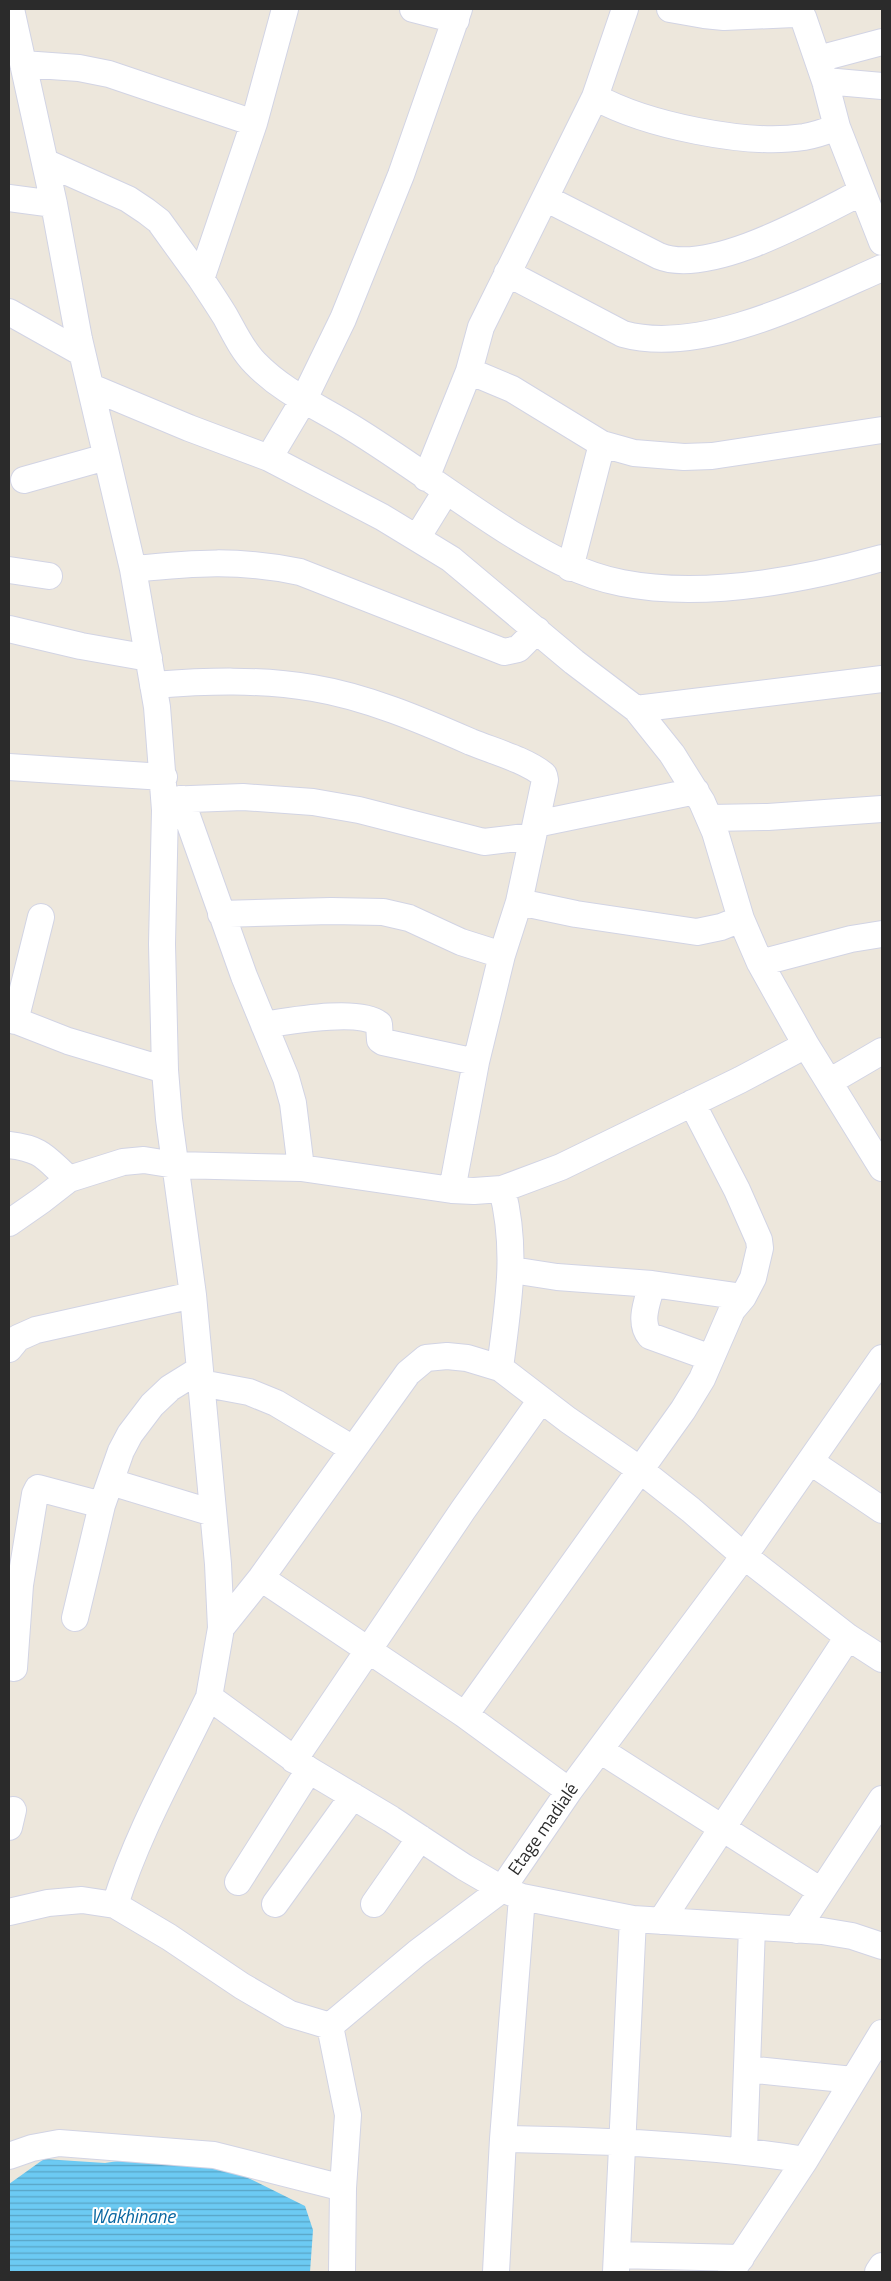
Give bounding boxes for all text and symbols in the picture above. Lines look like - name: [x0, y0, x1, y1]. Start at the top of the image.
- street label: Etage madialé: [501, 1777, 584, 1880]
- water label: Wakhinane: [91, 2201, 176, 2230]

